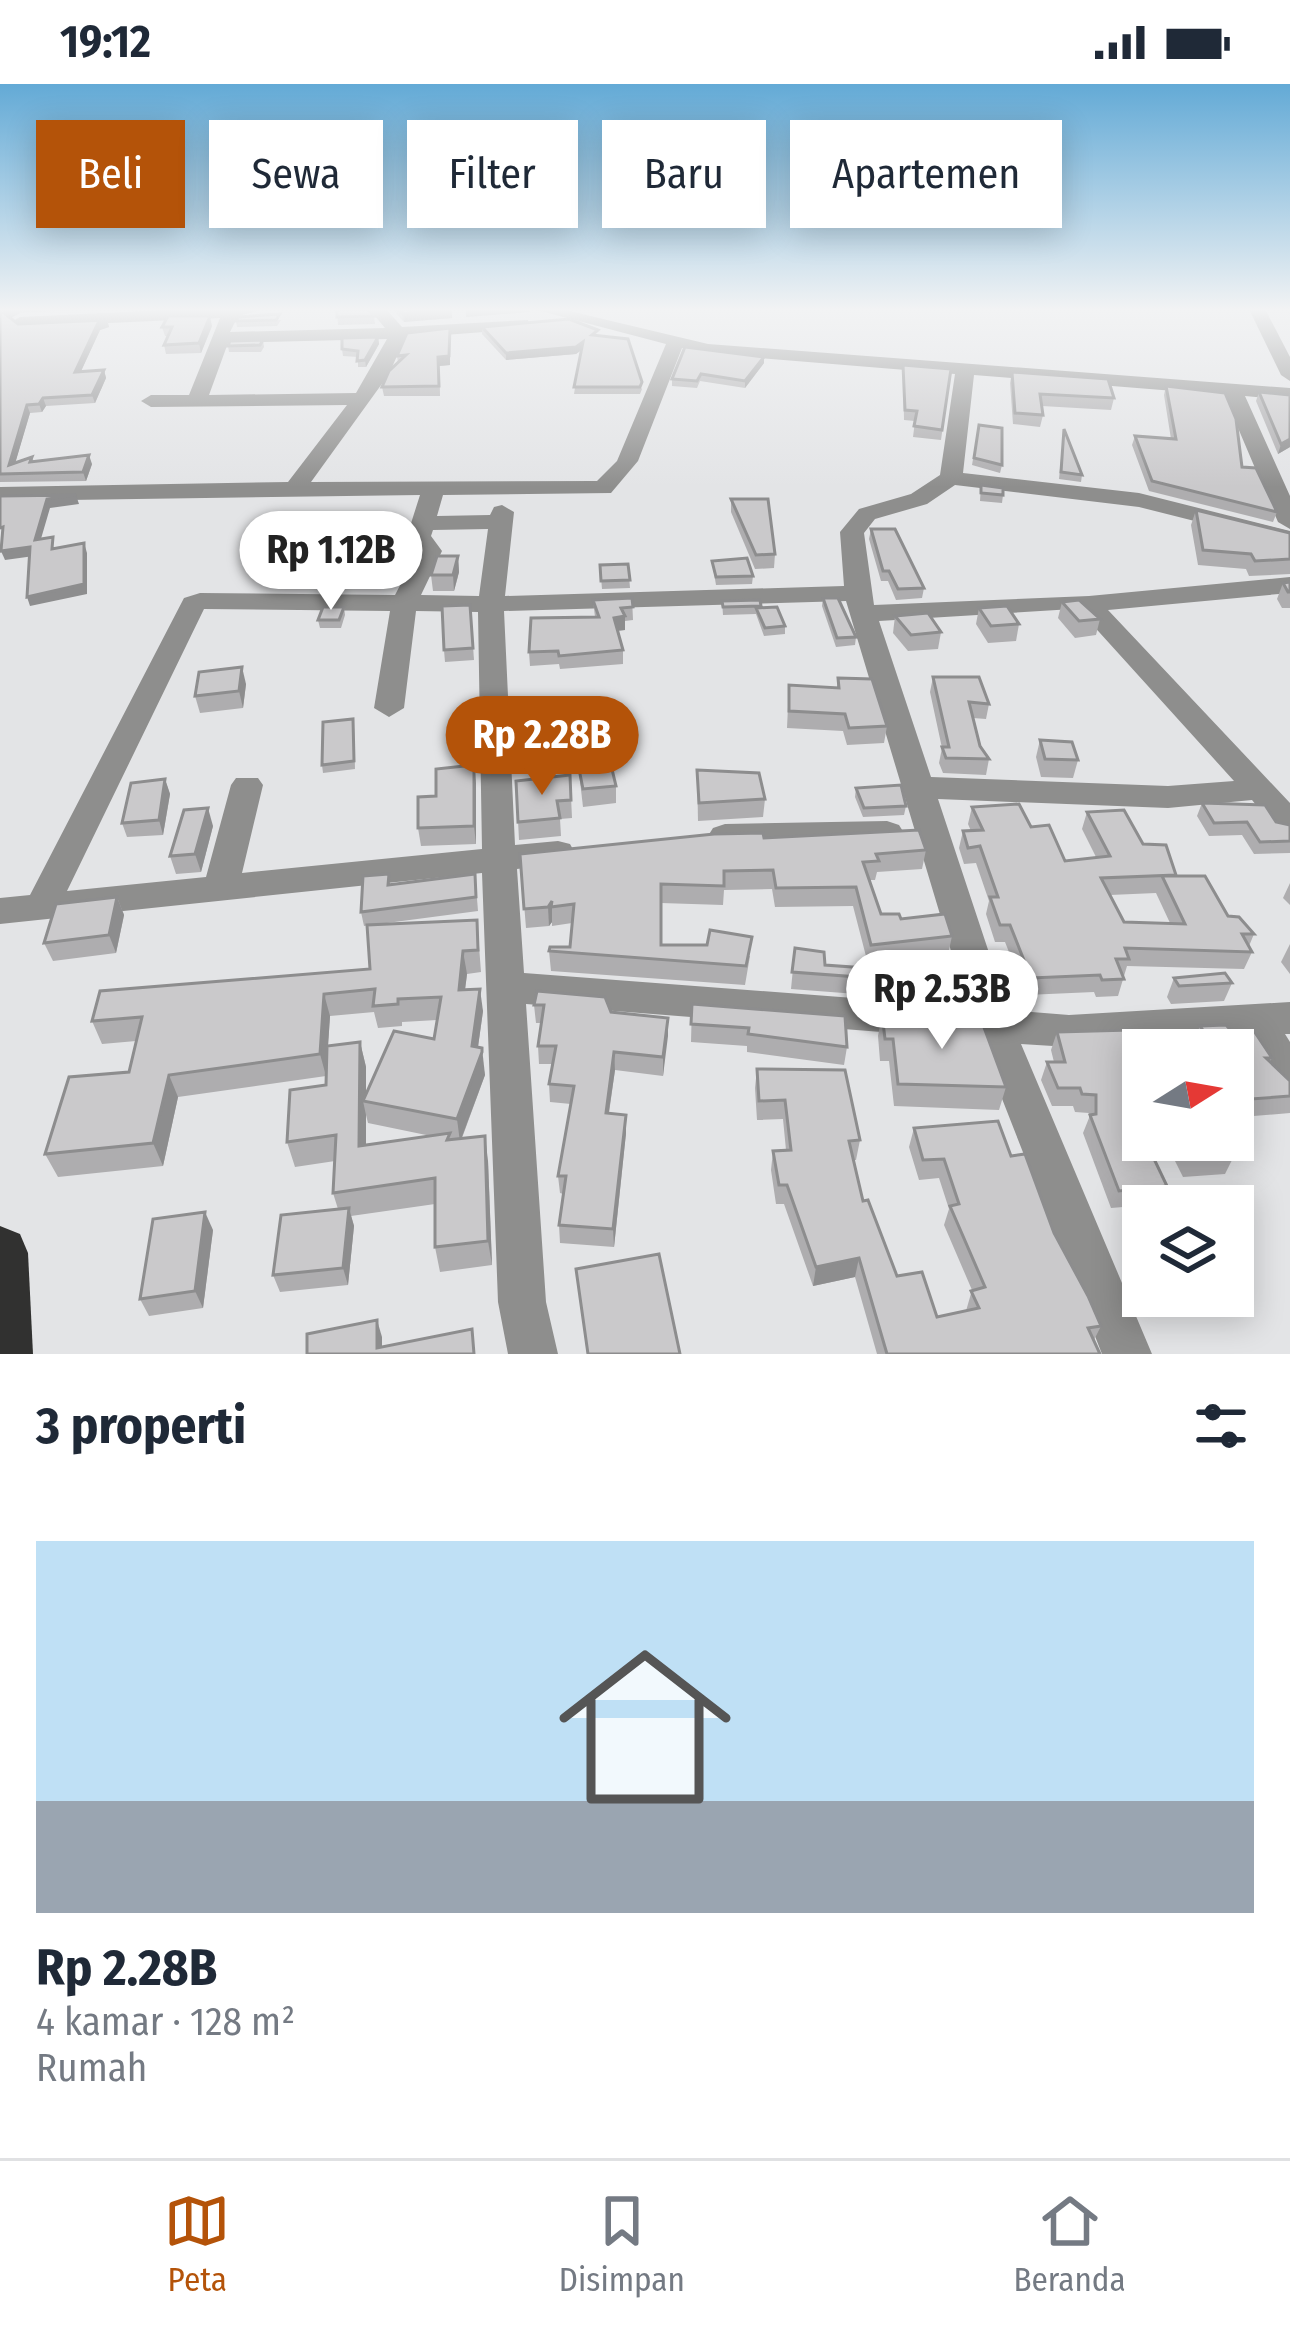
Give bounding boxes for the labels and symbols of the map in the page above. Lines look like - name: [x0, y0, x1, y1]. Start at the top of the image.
- pin: Rp 1.12B: [207, 511, 455, 613]
- pin: Rp 2.28B: [418, 696, 666, 798]
- pin: Rp 2.53B: [818, 950, 1066, 1052]
- north arrow: [1122, 1029, 1254, 1161]

